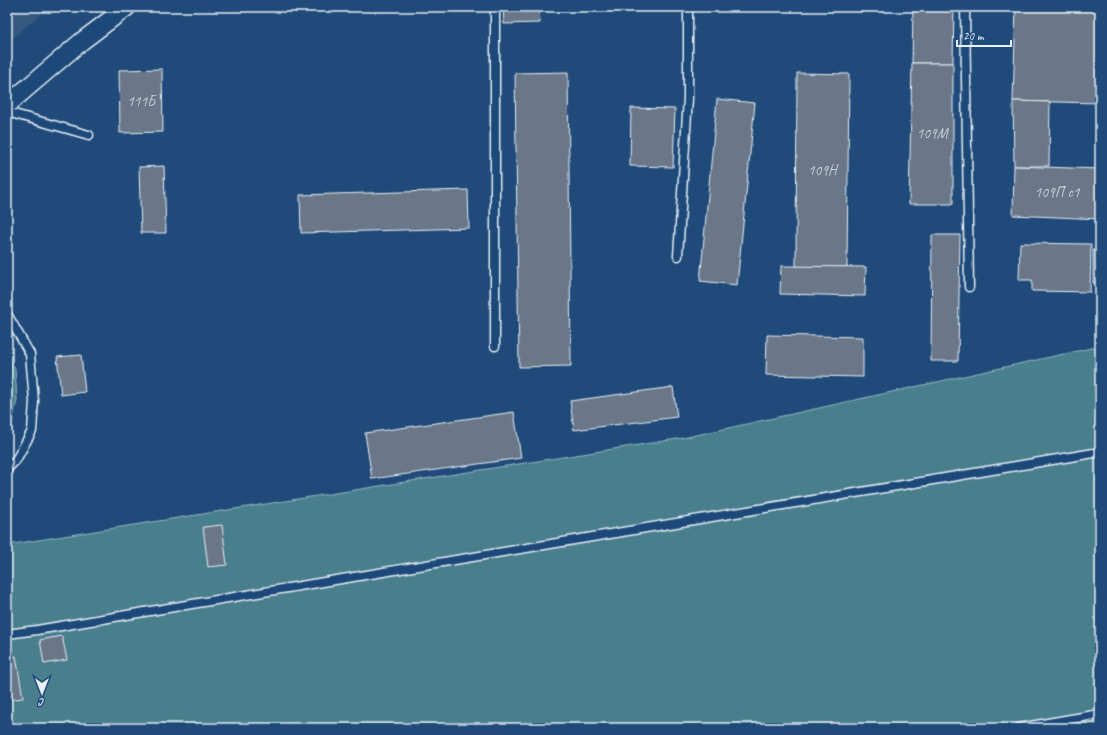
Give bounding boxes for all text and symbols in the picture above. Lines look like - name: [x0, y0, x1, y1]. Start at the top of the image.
- scale bar: [957, 22, 1011, 48]
- text: 20 m: [963, 28, 985, 44]
- house number: 111Б: [127, 92, 157, 111]
- house number: 109М: [916, 124, 949, 143]
- house number: 109Н: [808, 161, 839, 180]
- house number: 109П с1: [1034, 183, 1081, 202]
- north arrow: [22, 673, 62, 713]
- text: С: [38, 696, 45, 710]

